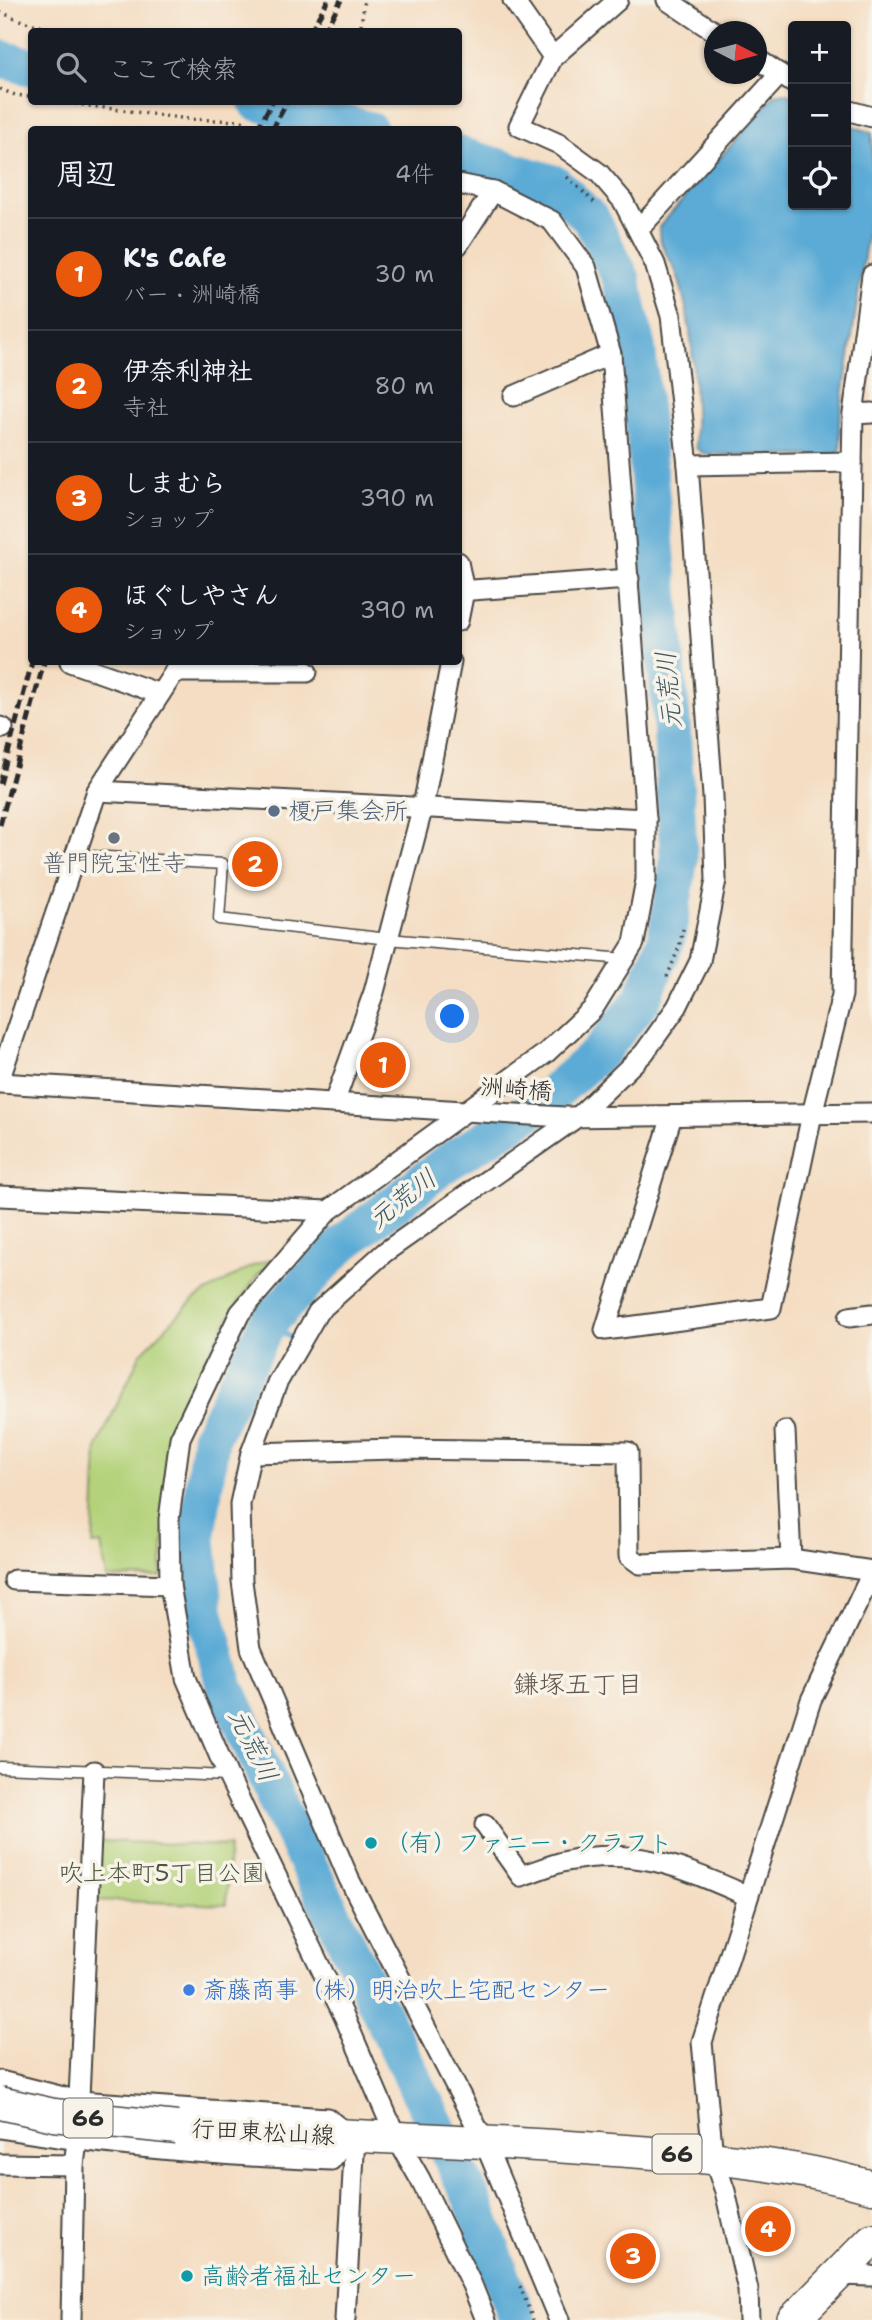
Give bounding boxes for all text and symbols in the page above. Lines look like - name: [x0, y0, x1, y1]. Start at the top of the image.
- north arrow: [704, 21, 767, 84]
- map controls: [788, 21, 851, 210]
- button: +: [788, 21, 851, 84]
- search box: [28, 28, 462, 105]
- icon: search: [52, 48, 90, 86]
- text: ここで検索: [108, 51, 238, 86]
- button: −: [788, 84, 851, 147]
- button: locate: [788, 147, 851, 210]
- text: 周辺: [56, 153, 116, 194]
- text: 4件: [395, 159, 434, 189]
- text: K's Cafe: [123, 240, 227, 275]
- text: 1: [74, 259, 84, 289]
- text: 30 m: [375, 259, 434, 289]
- text: バー · 洲崎橋: [123, 279, 260, 309]
- text: 伊奈利神社: [123, 353, 253, 388]
- text: 2: [71, 371, 87, 401]
- text: 80 m: [375, 371, 434, 401]
- text: 寺社: [123, 392, 169, 422]
- text: しまむら: [123, 465, 227, 500]
- text: 3: [71, 483, 87, 513]
- text: 390 m: [360, 483, 434, 513]
- text: ショップ: [123, 504, 214, 534]
- text: ほぐしやさん: [123, 577, 279, 612]
- text: 4: [71, 595, 87, 625]
- text: 390 m: [360, 595, 434, 625]
- text: ショップ: [123, 616, 214, 646]
- water label: 元荒川: [647, 650, 689, 730]
- place label: 榎戸集会所: [288, 795, 408, 827]
- marker: 榎戸集会所: [266, 803, 282, 819]
- marker: 普門院宝性寺: [106, 830, 122, 846]
- pin: 2: [232, 838, 278, 890]
- place label: 普門院宝性寺: [42, 847, 186, 879]
- your location: [435, 999, 469, 1033]
- pin: 1: [360, 1039, 406, 1091]
- street label: 洲崎橋: [479, 1071, 553, 1107]
- water label: 元荒川: [360, 1160, 444, 1236]
- district label: 鎌塚五丁目: [513, 1666, 643, 1701]
- water label: 元荒川: [221, 1702, 287, 1788]
- place label: （有）ファニー・クラフト: [385, 1827, 673, 1859]
- marker: （有）ファニー・クラフト: [363, 1835, 379, 1851]
- park label: 吹上本町5丁目公園: [59, 1857, 265, 1889]
- place label: 斎藤商事（株）明治吹上宅配センター: [203, 1974, 610, 2006]
- marker: 斎藤商事（株）明治吹上宅配センター: [181, 1982, 197, 1998]
- road number: 66: [64, 2098, 112, 2138]
- street label: 行田東松山線: [190, 2112, 336, 2152]
- road number: 66: [652, 2134, 702, 2174]
- pin: 4: [745, 2203, 791, 2255]
- pin: 3: [610, 2230, 656, 2282]
- place label: 高齢者福祉センター: [201, 2260, 416, 2292]
- marker: 高齢者福祉センター: [179, 2268, 195, 2284]

